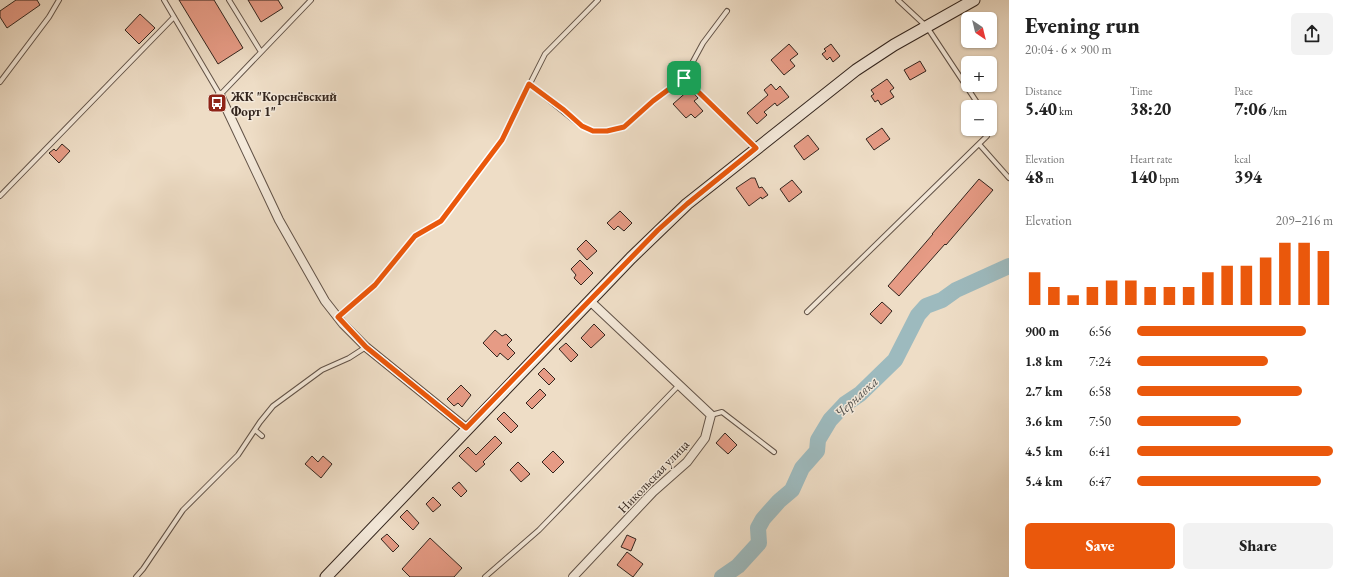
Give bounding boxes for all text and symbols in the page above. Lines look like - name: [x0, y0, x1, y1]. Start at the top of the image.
- text: Evening run: [1025, 11, 1140, 40]
- north arrow: [961, 12, 997, 48]
- map controls: [961, 12, 997, 136]
- button: share: [1291, 13, 1333, 55]
- text: 20:04 · 6 × 900 m: [1025, 41, 1112, 58]
- button: +: [961, 56, 997, 92]
- pin: [667, 61, 701, 95]
- icon: arrive: [673, 67, 695, 89]
- text: Distance: [1025, 84, 1062, 98]
- text: Time: [1130, 84, 1153, 98]
- text: Pace: [1234, 84, 1253, 98]
- place label: ЖК "Коренёвский Форт 1": [230, 88, 337, 120]
- bus stop icon: ЖК "Коренёвский Форт 1": [206, 92, 228, 114]
- text: 5.40: [1025, 98, 1057, 120]
- text: 38:20: [1130, 98, 1171, 120]
- text: 7:06: [1234, 98, 1267, 120]
- button: −: [961, 100, 997, 136]
- text: km: [1057, 104, 1073, 118]
- text: /km: [1267, 104, 1287, 118]
- text: Elevation: [1025, 152, 1065, 166]
- text: Heart rate: [1130, 152, 1172, 166]
- text: kcal: [1234, 152, 1251, 166]
- text: 48: [1025, 166, 1043, 188]
- text: 140: [1130, 166, 1157, 188]
- text: 394: [1234, 166, 1262, 188]
- text: m: [1043, 172, 1054, 186]
- text: bpm: [1157, 172, 1179, 186]
- text: Elevation: [1025, 212, 1072, 229]
- text: 209–216 m: [1276, 212, 1333, 229]
- text: 900 m: [1025, 323, 1059, 340]
- text: 6:56: [1089, 323, 1111, 340]
- text: 1.8 km: [1025, 353, 1063, 370]
- text: 7:24: [1089, 353, 1111, 370]
- water label: Чернавка: [830, 372, 882, 422]
- text: 2.7 km: [1025, 383, 1063, 400]
- text: 6:58: [1089, 383, 1111, 400]
- text: 3.6 km: [1025, 413, 1063, 430]
- text: 7:50: [1089, 413, 1111, 430]
- street label: Никольская улица: [614, 435, 693, 517]
- text: 4.5 km: [1025, 443, 1063, 460]
- text: 6:41: [1089, 443, 1111, 460]
- text: 5.4 km: [1025, 473, 1063, 490]
- text: 6:47: [1089, 473, 1111, 490]
- button: Save: [1025, 523, 1175, 569]
- button: Share: [1183, 523, 1333, 569]

